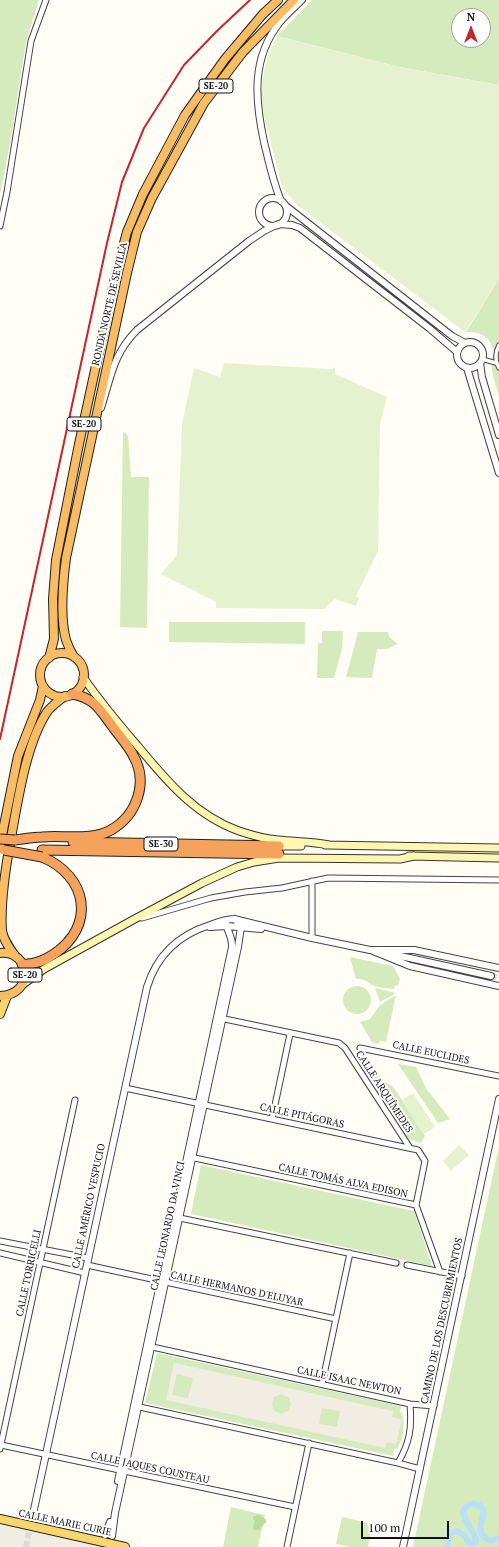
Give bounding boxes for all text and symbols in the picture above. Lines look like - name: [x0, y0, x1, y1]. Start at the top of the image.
- north arrow: [451, 8, 491, 48]
- text: N: [467, 10, 475, 24]
- road number: SE-20: [199, 79, 233, 93]
- street label: RONDA NORTE DE SEVILLA: [90, 241, 130, 367]
- road number: SE-20: [67, 417, 101, 431]
- road number: SE-30: [144, 837, 178, 851]
- road number: SE-20: [8, 968, 42, 982]
- street label: CALLE EUCLIDES: [391, 1039, 471, 1067]
- street label: CALLE ARQUÍMEDES: [353, 1049, 415, 1135]
- street label: CALLE PITÁGORAS: [259, 1101, 345, 1131]
- street label: CALLE AMÉRICO VESPUCIO: [70, 1142, 108, 1270]
- street label: CALLE LEONARDO DA VINCI: [148, 1160, 188, 1292]
- street label: CALLE TOMÁS ALVA EDISON: [277, 1161, 409, 1201]
- street label: CALLE TORRICELLI: [14, 1228, 44, 1318]
- street label: CAMINO DE LOS DESCUBRIMIENTOS: [418, 1237, 466, 1405]
- street label: CALLE HERMANOS D'ELUYAR: [169, 1269, 305, 1309]
- street label: CALLE ISAAC NEWTON: [296, 1364, 402, 1398]
- street label: CALLE JAQUES COUSTEAU: [90, 1450, 210, 1486]
- street label: CALLE MARIE CURIE: [17, 1507, 113, 1539]
- scale bar: [363, 1513, 451, 1539]
- text: 100 m: [368, 1520, 400, 1535]

